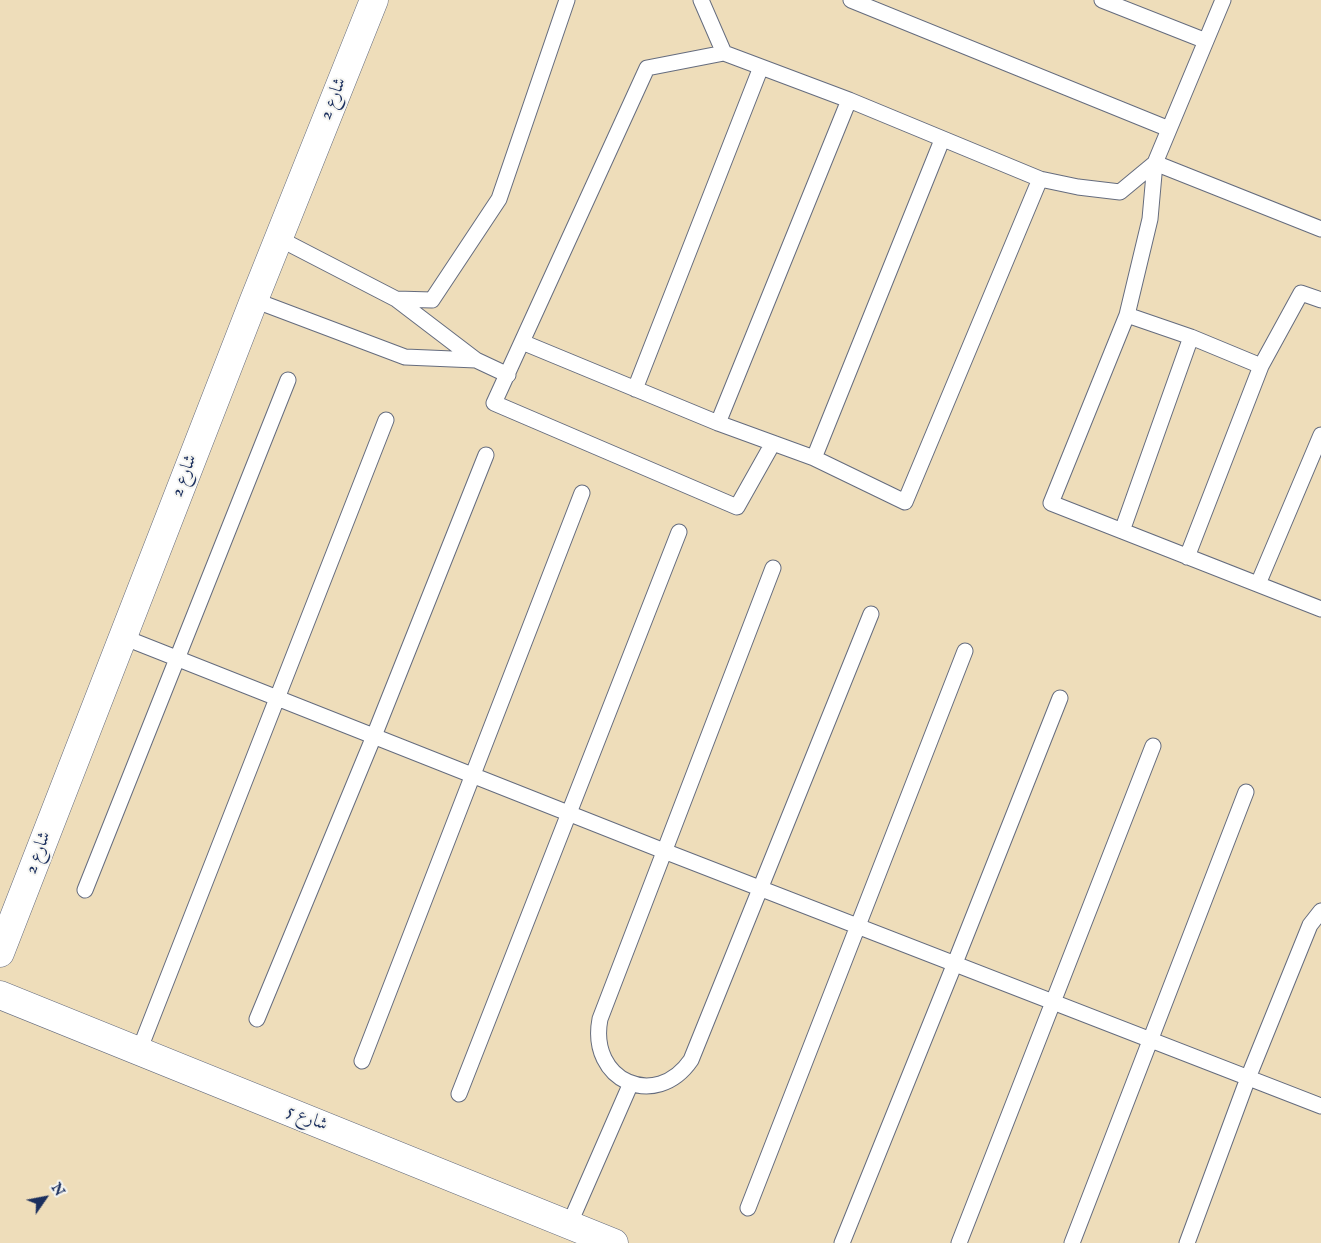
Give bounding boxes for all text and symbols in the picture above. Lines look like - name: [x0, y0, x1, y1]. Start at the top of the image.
- street label: شارع 2: [316, 75, 352, 123]
- street label: شارع 2: [167, 452, 203, 500]
- street label: شارع 2: [21, 829, 57, 877]
- street label: شارع 5: [284, 1101, 330, 1137]
- north arrow: [20, 1173, 70, 1223]
- text: N: [47, 1180, 68, 1200]

